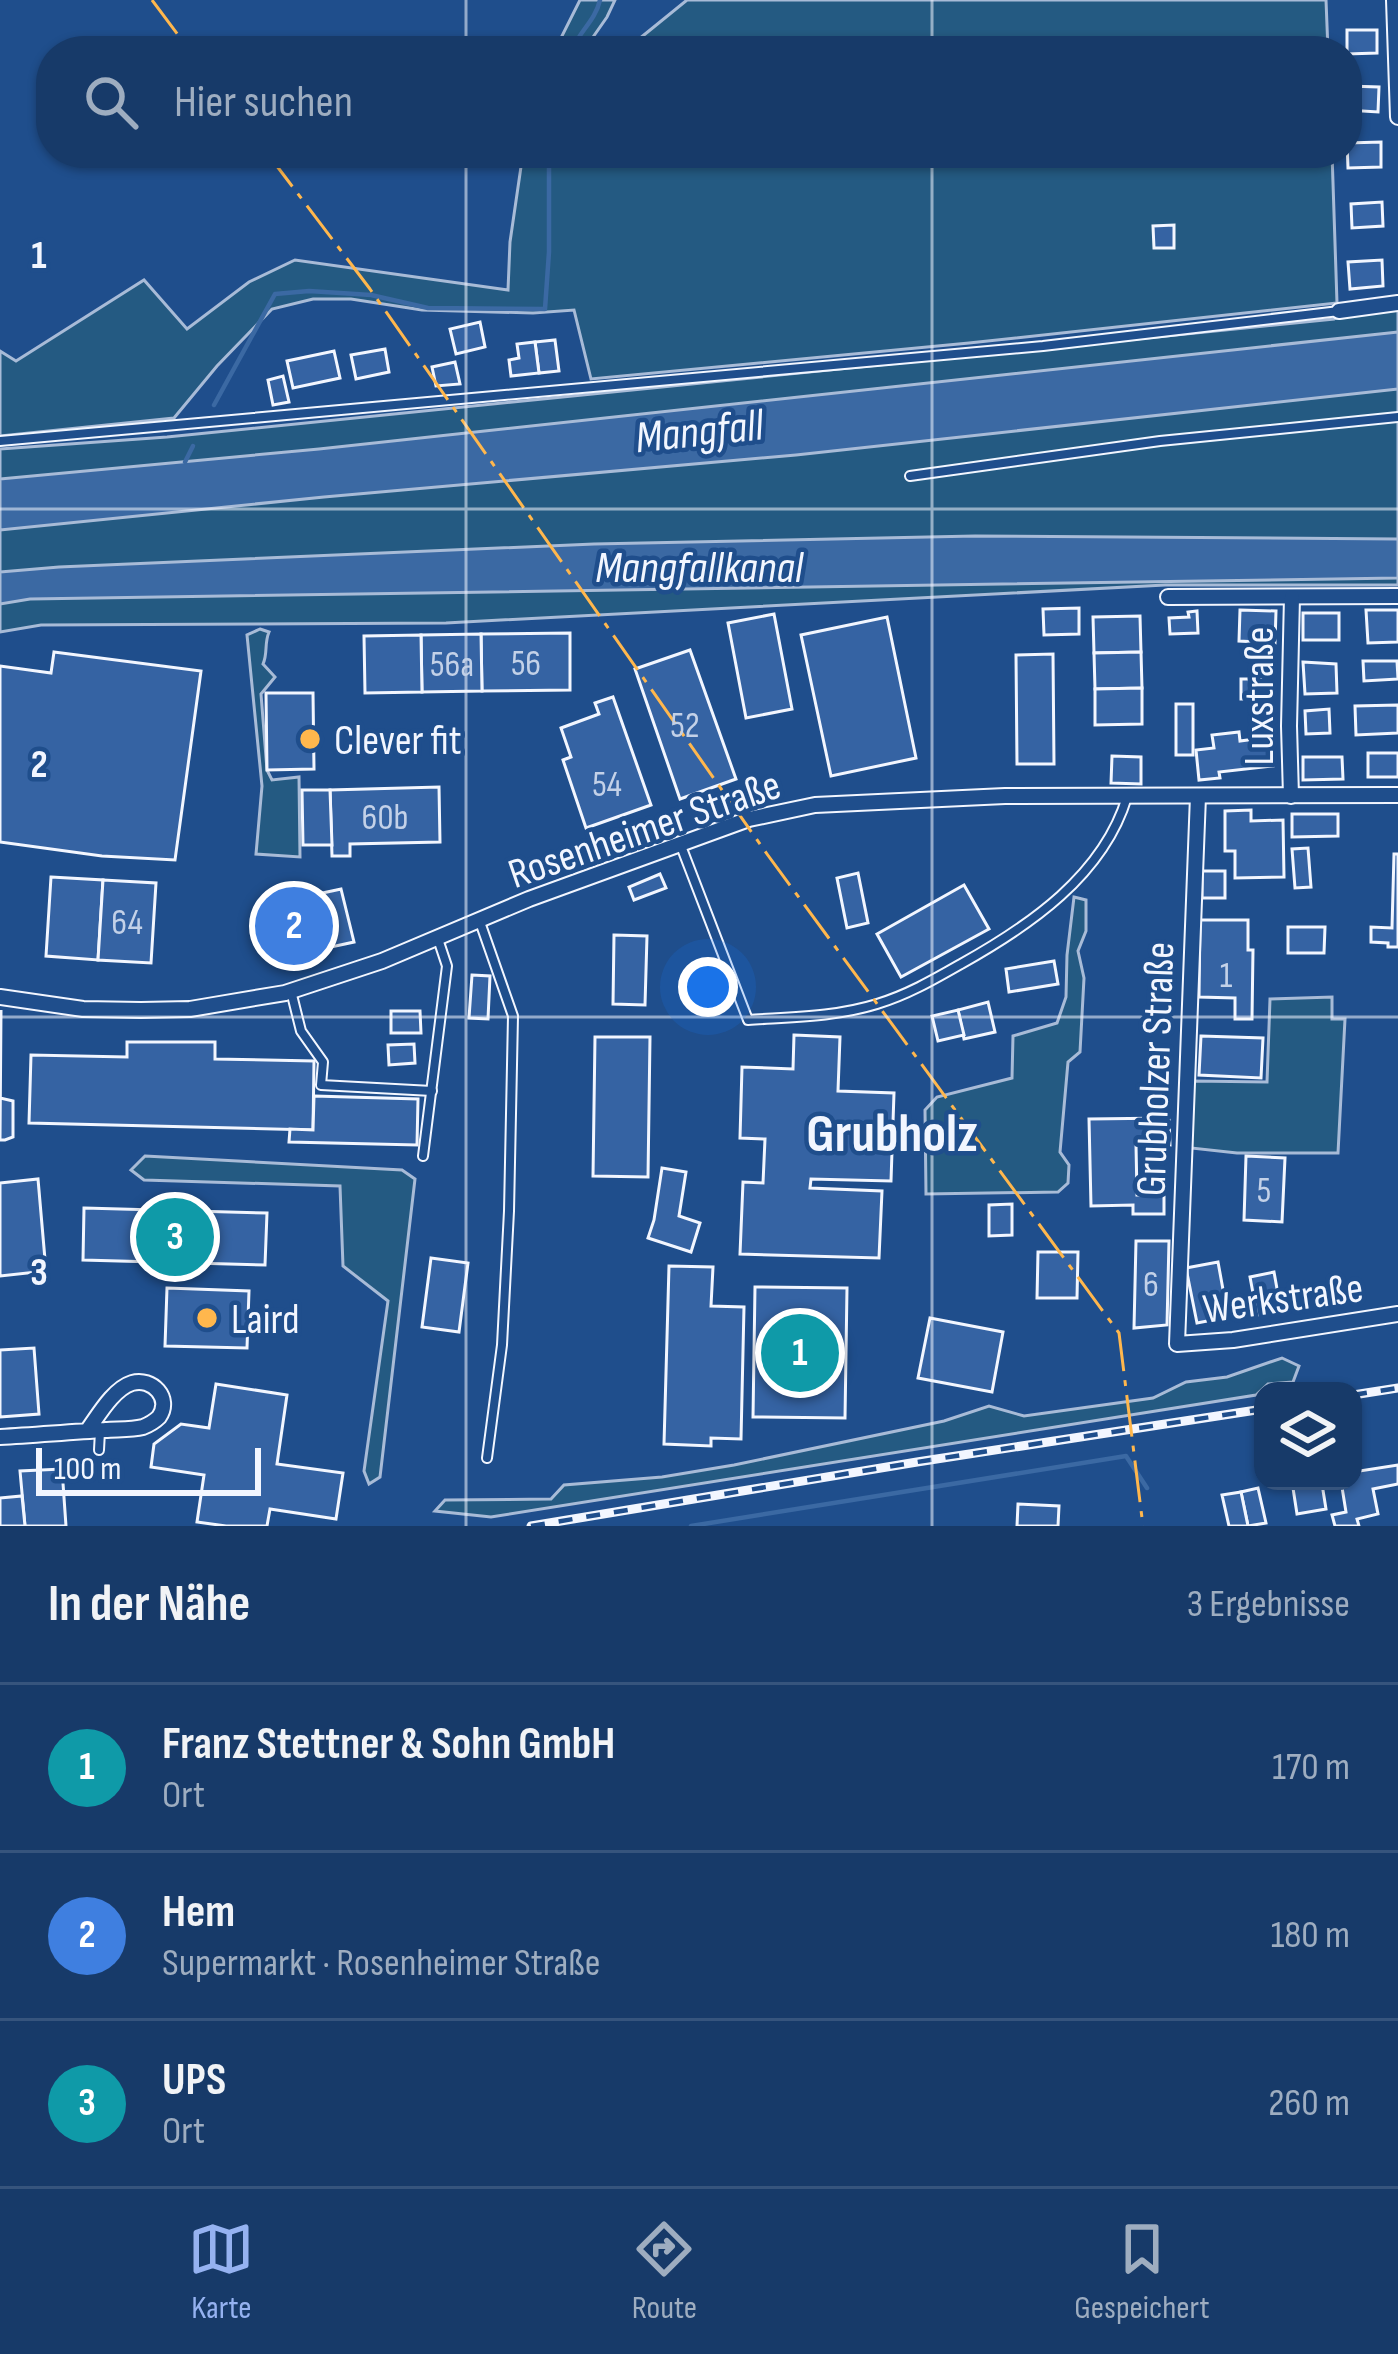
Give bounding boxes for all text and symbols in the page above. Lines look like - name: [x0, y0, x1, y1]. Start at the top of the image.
- search box: [36, 36, 1362, 168]
- icon: search: [78, 69, 144, 135]
- text: Hier suchen: [174, 75, 353, 130]
- text: 1: [31, 233, 47, 280]
- water label: Mangfall: [633, 398, 768, 467]
- water label: Mangfallkanal: [595, 541, 805, 596]
- street label: Luxstraße: [1235, 627, 1286, 765]
- house number: 56: [511, 643, 541, 686]
- house number: 56a: [430, 644, 474, 687]
- house number: 52: [670, 705, 700, 748]
- place label: Clever fit: [334, 716, 461, 767]
- marker: Clever fit: [297, 726, 323, 752]
- text: 2: [30, 742, 48, 789]
- street label: Rosenheimer Straße: [502, 760, 788, 901]
- house number: 54: [592, 764, 622, 807]
- house number: 60b: [362, 797, 408, 840]
- pin: 2: [255, 881, 333, 971]
- house number: 64: [111, 902, 143, 945]
- street label: Grubholzer Straße: [1127, 941, 1186, 1197]
- house number: 1: [1220, 955, 1233, 998]
- your location: [678, 957, 738, 1017]
- district label: Grubholz: [806, 1102, 978, 1167]
- house number: 5: [1257, 1170, 1271, 1213]
- pin: 3: [136, 1192, 214, 1282]
- text: 3: [30, 1250, 48, 1297]
- street label: Werkstraße: [1200, 1263, 1367, 1336]
- house number: 6: [1143, 1264, 1159, 1307]
- place label: Laird: [231, 1295, 299, 1346]
- marker: Laird: [194, 1305, 220, 1331]
- pin: 1: [761, 1308, 839, 1398]
- map controls: [1254, 1382, 1362, 1490]
- button: layers: [1254, 1382, 1362, 1490]
- scale bar: [36, 1442, 261, 1495]
- text: 100 m: [54, 1449, 121, 1489]
- text: In der Nähe: [48, 1574, 250, 1635]
- text: 3 Ergebnisse: [1187, 1581, 1350, 1628]
- text: Franz Stettner & Sohn GmbH: [162, 1717, 615, 1772]
- text: 1: [79, 1744, 95, 1791]
- text: 170 m: [1272, 1744, 1350, 1791]
- text: Ort: [162, 1772, 205, 1819]
- text: Hem: [162, 1885, 235, 1940]
- text: 2: [78, 1912, 96, 1959]
- text: 180 m: [1271, 1912, 1350, 1959]
- text: Supermarkt · Rosenheimer Straße: [162, 1940, 600, 1987]
- text: UPS: [162, 2053, 226, 2108]
- text: 3: [78, 2080, 96, 2127]
- text: 260 m: [1268, 2080, 1350, 2127]
- text: Ort: [162, 2108, 205, 2155]
- tab: Karte: [188, 2216, 254, 2328]
- tab: Route: [631, 2216, 697, 2328]
- tab: Gespeichert: [1074, 2216, 1210, 2328]

